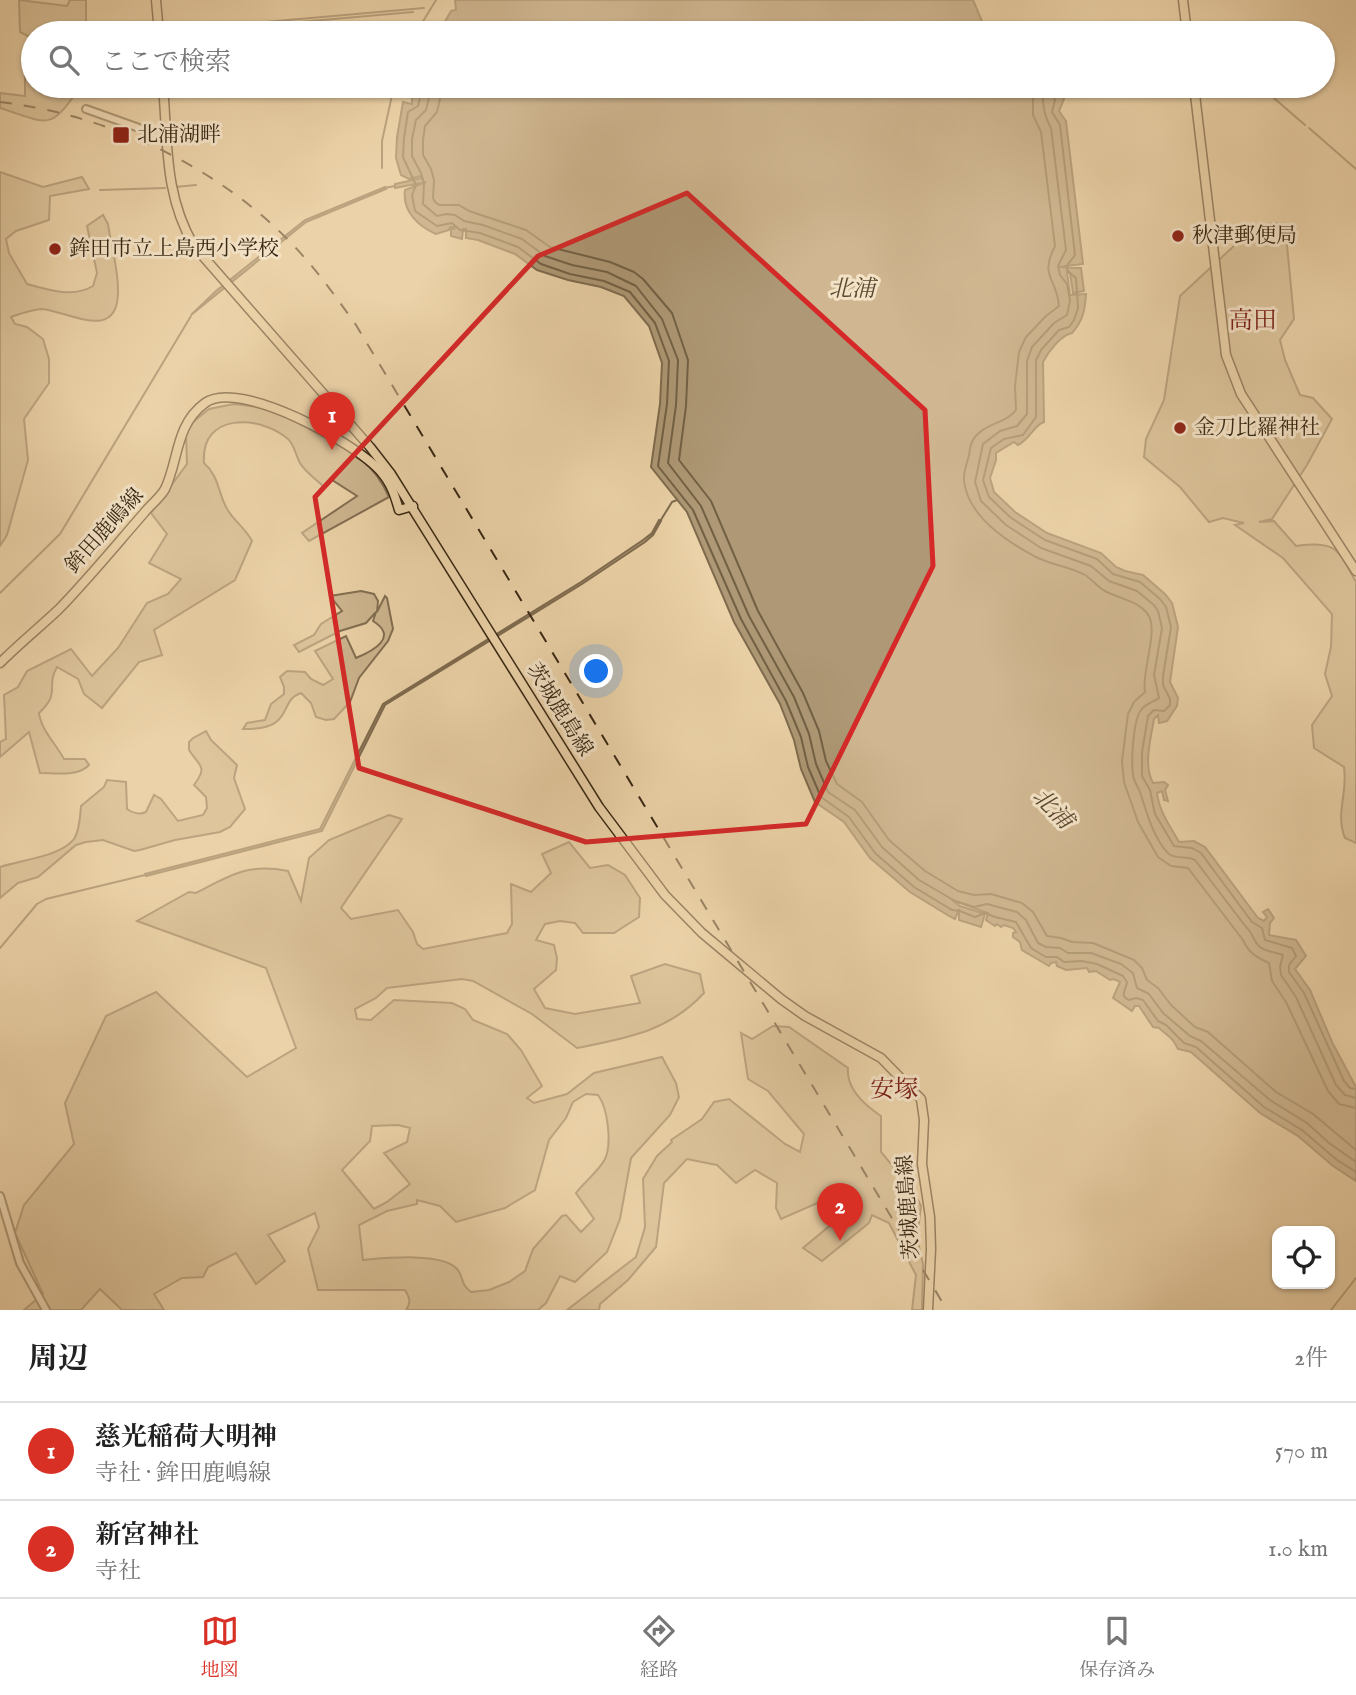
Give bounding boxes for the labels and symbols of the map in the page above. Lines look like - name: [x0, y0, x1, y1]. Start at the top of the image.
- place label: 北浦湖畔: [137, 122, 221, 149]
- marker: 北浦湖畔: [111, 125, 131, 145]
- place label: 秋津郵便局: [1192, 223, 1297, 250]
- marker: 秋津郵便局: [1170, 228, 1186, 244]
- place label: 鉾田市立上島西小学校: [69, 236, 279, 263]
- marker: 鉾田市立上島西小学校: [47, 241, 63, 257]
- water label: 北浦: [829, 275, 879, 304]
- district label: 高田: [1229, 306, 1277, 337]
- pin: 1: [309, 392, 355, 450]
- place label: 金刀比羅神社: [1194, 415, 1320, 442]
- marker: 金刀比羅神社: [1172, 420, 1188, 436]
- street label: 鉾田鹿嶋線: [60, 483, 150, 579]
- your location: [579, 654, 613, 688]
- street label: 茨城鹿島線: [520, 658, 598, 762]
- water label: 北浦: [1025, 782, 1081, 838]
- district label: 安塚: [870, 1075, 918, 1106]
- street label: 茨城鹿島線: [892, 1154, 926, 1260]
- pin: 2: [817, 1183, 863, 1241]

